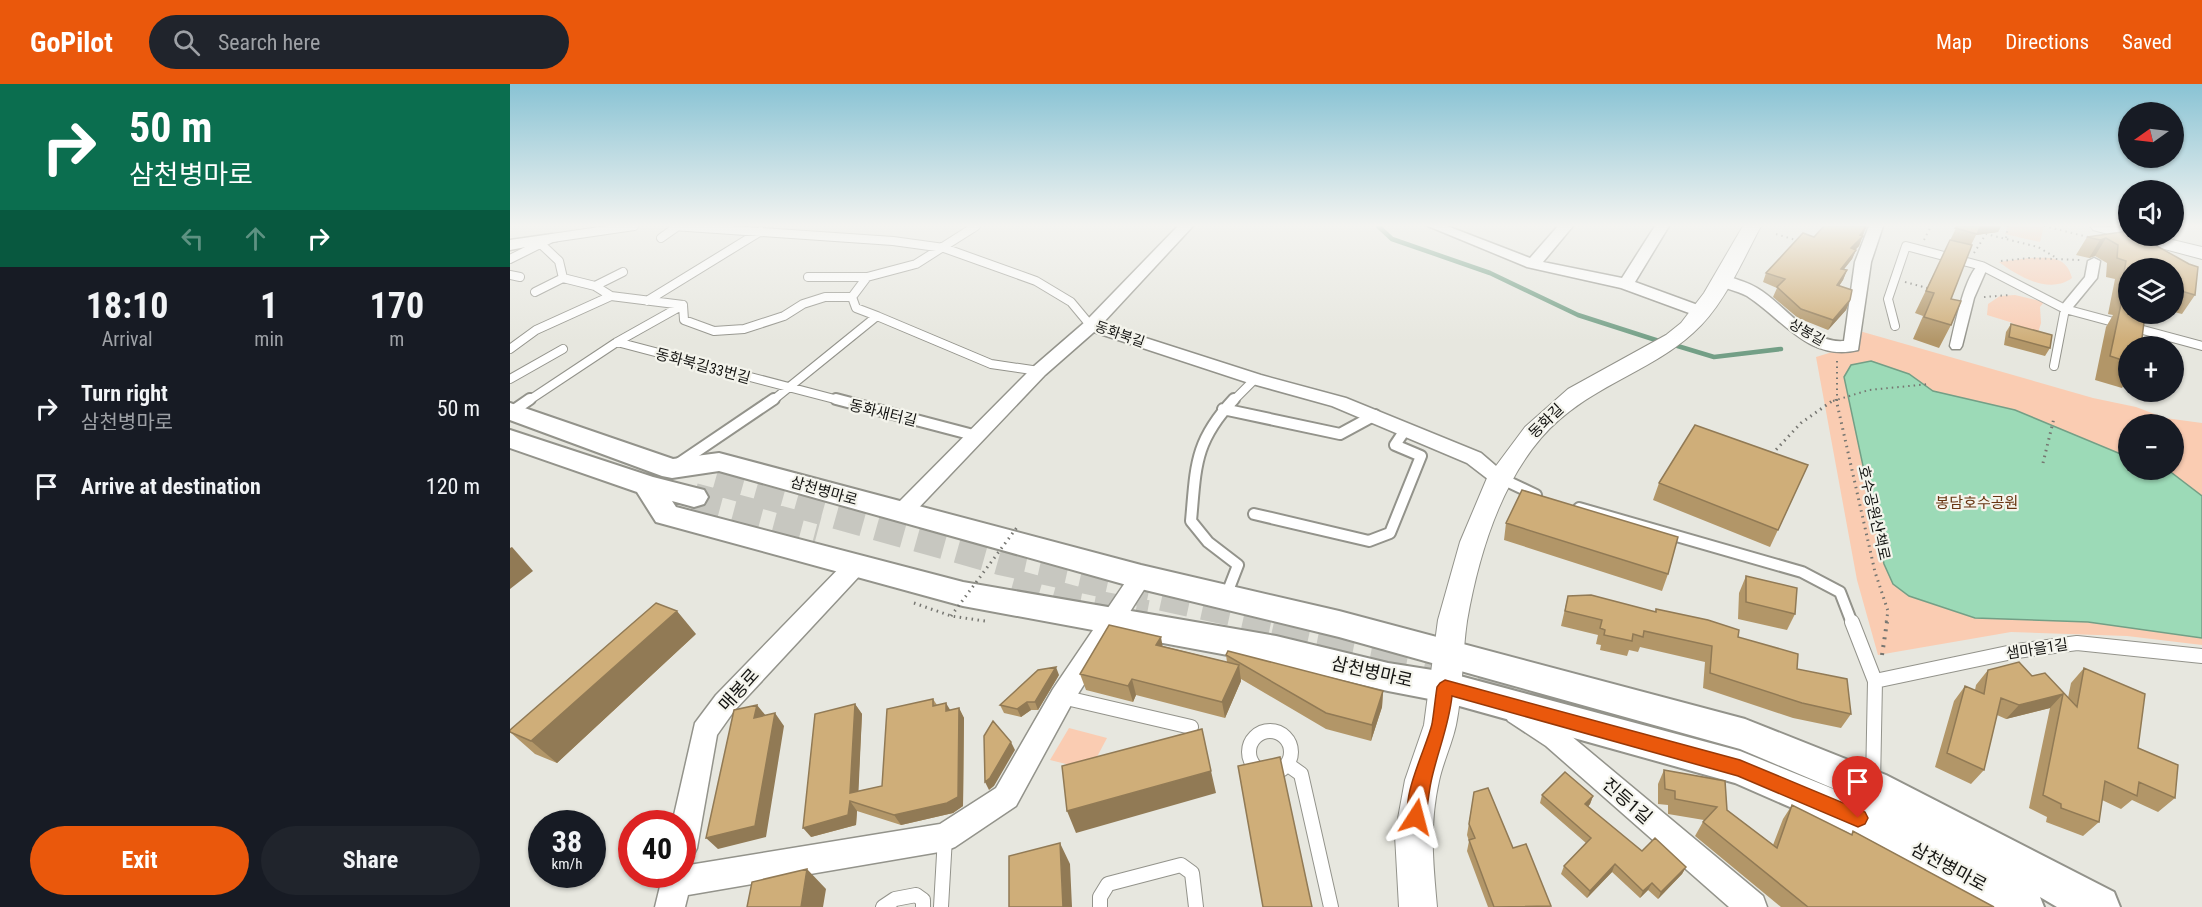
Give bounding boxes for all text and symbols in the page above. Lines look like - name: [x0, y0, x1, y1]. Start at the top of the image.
- search box: [149, 15, 569, 69]
- text: GoPilot: [30, 26, 113, 59]
- icon: search: [170, 26, 203, 59]
- text: Search here: [218, 30, 320, 55]
- text: Map: [1936, 30, 1972, 54]
- text: Directions: [2005, 30, 2089, 54]
- text: Saved: [2122, 30, 2172, 54]
- north arrow: [2118, 102, 2184, 168]
- map controls: [2118, 102, 2184, 480]
- text: 50 m: [129, 103, 212, 152]
- icon: right: [30, 108, 108, 186]
- text: 삼천병마로: [129, 159, 253, 191]
- button: sound: [2118, 180, 2184, 246]
- icon: left: [176, 222, 209, 255]
- icon: ahead: [239, 222, 272, 255]
- icon: right: [302, 222, 335, 255]
- button: layers: [2118, 258, 2184, 324]
- text: 18:10: [86, 285, 168, 327]
- text: 1: [260, 285, 278, 327]
- text: 170: [370, 285, 424, 327]
- street label: 상봉길: [1786, 315, 1828, 349]
- street label: 동화북길: [1093, 318, 1147, 350]
- text: Arrival: [102, 327, 153, 351]
- text: min: [254, 327, 284, 351]
- text: m: [389, 327, 404, 351]
- button: +: [2118, 336, 2184, 402]
- street label: 동화북길33번길: [654, 345, 752, 387]
- text: Turn right: [81, 381, 168, 406]
- icon: right: [30, 392, 63, 425]
- text: 50 m: [437, 396, 480, 421]
- street label: 동화새터길: [847, 396, 919, 430]
- street label: 동화길: [1525, 400, 1567, 442]
- text: 삼천병마로: [81, 410, 173, 434]
- button: −: [2118, 414, 2184, 480]
- street label: 호수공원산책로: [1854, 464, 1894, 562]
- icon: arrive: [30, 470, 63, 503]
- street label: 삼천병마로: [788, 473, 860, 509]
- text: Arrive at destination: [81, 474, 261, 499]
- text: 120 m: [426, 474, 480, 499]
- park label: 봉담호수공원: [1936, 494, 2018, 512]
- street label: 샘마을1길: [2005, 635, 2069, 663]
- street label: 삼천병마로: [1329, 652, 1415, 691]
- street label: 매봉로: [714, 664, 763, 715]
- pin: [1832, 756, 1883, 818]
- icon: arrive: [1841, 765, 1874, 798]
- street label: 진등1길: [1598, 773, 1656, 828]
- position arrow: [1384, 785, 1448, 849]
- speed limit sign: 40: [618, 810, 696, 888]
- text: 38: [552, 824, 582, 859]
- button: Exit: [30, 826, 249, 895]
- button: Share: [261, 826, 480, 895]
- street label: 삼천병마로: [1908, 838, 1991, 895]
- text: km/h: [552, 855, 582, 873]

